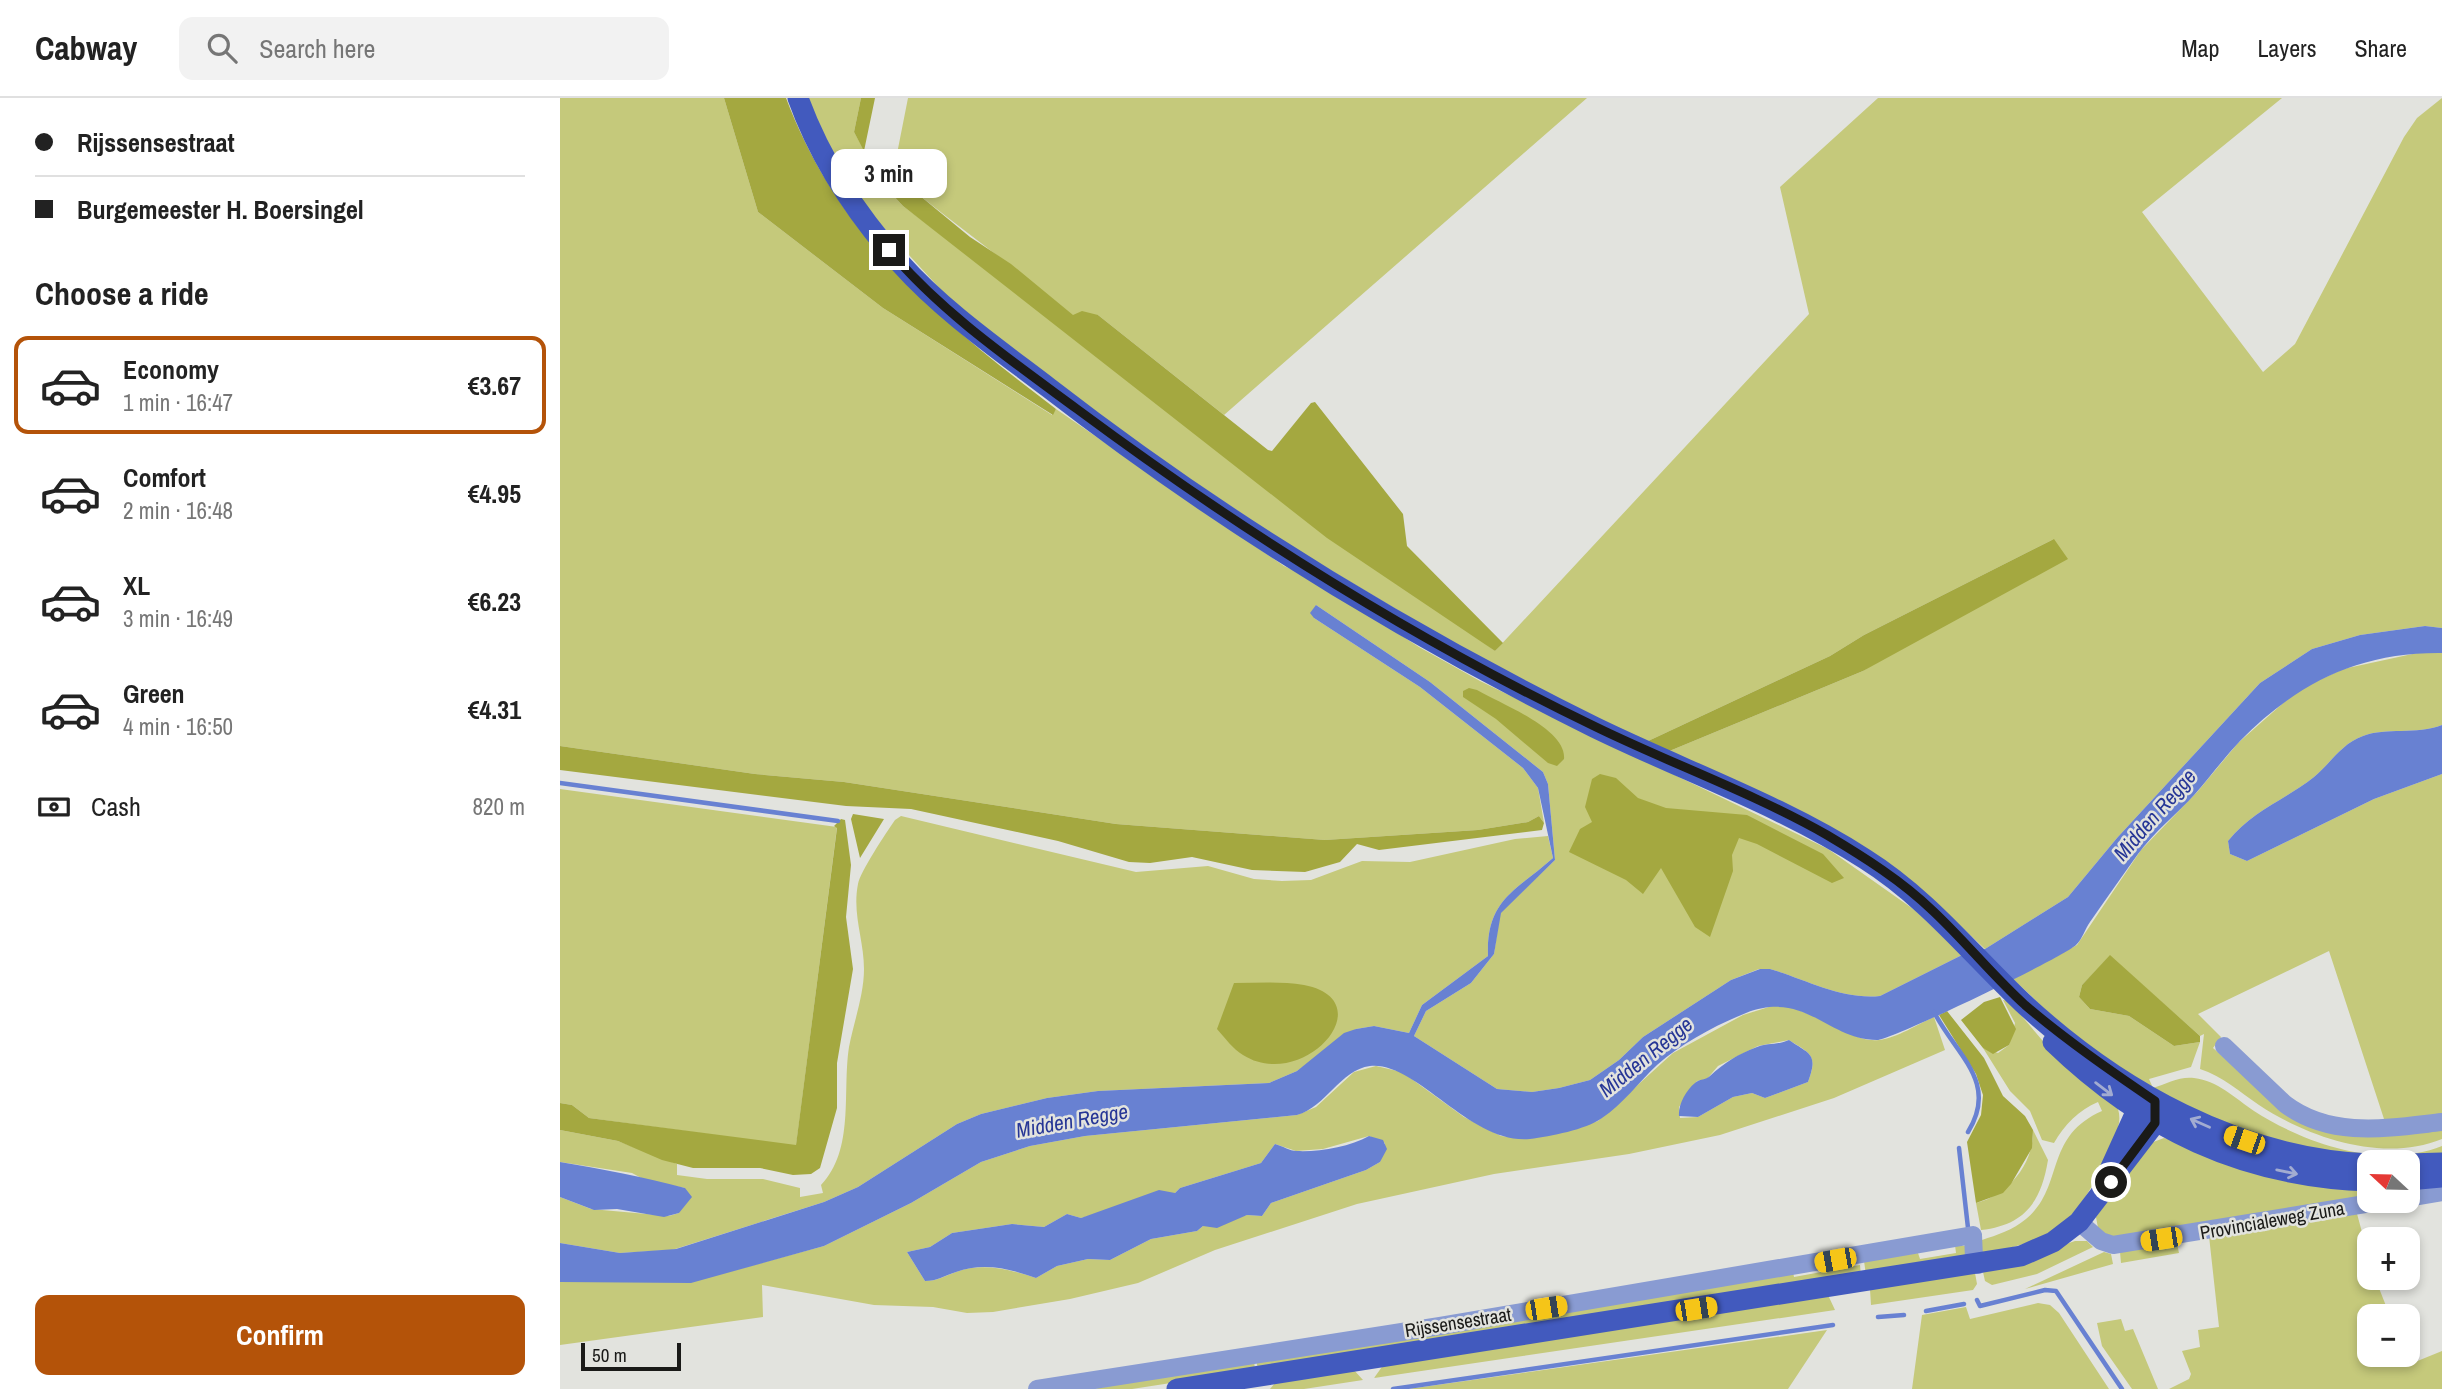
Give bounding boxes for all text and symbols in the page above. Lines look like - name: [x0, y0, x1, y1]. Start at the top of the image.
- search box: [179, 17, 669, 80]
- text: Cabway: [35, 26, 137, 70]
- icon: search: [203, 29, 241, 67]
- text: Search here: [259, 31, 375, 66]
- text: Map: [2181, 32, 2219, 64]
- text: Layers: [2257, 32, 2316, 64]
- text: Share: [2354, 32, 2407, 64]
- text: Rijssensestraat: [77, 125, 235, 160]
- callout: 3 min: [831, 149, 947, 198]
- text: 3 min: [864, 158, 914, 189]
- text: Burgemeester H. Boersingel: [77, 192, 364, 227]
- route end: [873, 234, 905, 266]
- text: Choose a ride: [35, 272, 209, 315]
- text: Economy: [123, 352, 219, 387]
- icon: car: [39, 354, 102, 417]
- text: €3.67: [468, 368, 521, 403]
- text: 1 min · 16:47: [123, 387, 233, 418]
- text: Comfort: [123, 460, 206, 495]
- icon: car: [39, 462, 102, 525]
- text: €4.95: [468, 476, 521, 511]
- text: 2 min · 16:48: [123, 495, 233, 526]
- text: XL: [123, 568, 150, 603]
- icon: car: [39, 570, 102, 633]
- text: €6.23: [468, 584, 521, 619]
- text: 3 min · 16:49: [123, 603, 233, 634]
- text: Green: [123, 676, 185, 711]
- icon: car: [39, 678, 102, 741]
- text: €4.31: [468, 692, 521, 727]
- text: 4 min · 16:50: [123, 711, 233, 742]
- water label: Midden Regge: [2107, 763, 2203, 867]
- icon: cash: [35, 788, 73, 826]
- text: Cash: [91, 789, 141, 824]
- text: 820 m: [473, 791, 525, 822]
- water label: Midden Regge: [1593, 1010, 1699, 1103]
- one-way arrow: [2095, 1081, 2114, 1096]
- water label: Midden Regge: [1014, 1096, 1130, 1145]
- one-way arrow: [2190, 1116, 2211, 1129]
- car: [2221, 1123, 2268, 1157]
- north arrow: [2357, 1150, 2420, 1213]
- map controls: [2357, 1150, 2420, 1367]
- one-way arrow: [2275, 1165, 2298, 1179]
- route start: [2095, 1166, 2127, 1198]
- street label: Provincialeweg Zuna: [2198, 1194, 2347, 1246]
- car: [2139, 1225, 2184, 1253]
- button: +: [2357, 1227, 2420, 1290]
- car: [1813, 1246, 1858, 1274]
- car: [1524, 1294, 1569, 1322]
- button: Confirm: [35, 1295, 525, 1375]
- car: [1674, 1295, 1719, 1323]
- street label: Rijssensestraat: [1403, 1301, 1514, 1343]
- button: −: [2357, 1304, 2420, 1367]
- scale bar: [581, 1340, 681, 1372]
- text: 50 m: [592, 1342, 627, 1368]

